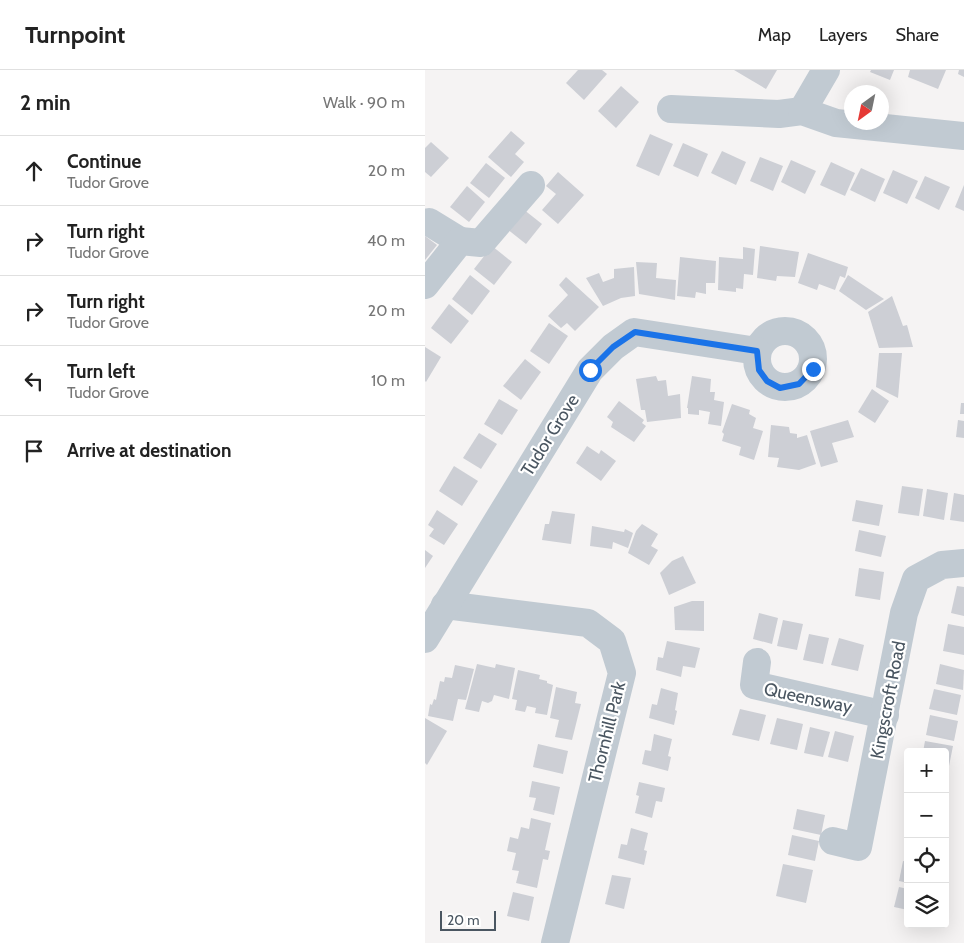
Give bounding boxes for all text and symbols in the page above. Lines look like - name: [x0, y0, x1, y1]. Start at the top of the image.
- text: Turnpoint: [25, 20, 125, 49]
- text: Map: [758, 24, 791, 46]
- text: Layers: [819, 24, 868, 46]
- text: Share: [896, 24, 939, 46]
- north arrow: [844, 85, 889, 130]
- text: 2 min: [20, 90, 71, 115]
- text: Walk · 90 m: [323, 93, 405, 112]
- text: Continue: [67, 150, 141, 173]
- icon: ahead: [20, 157, 48, 185]
- text: 20 m: [368, 161, 405, 180]
- text: Tudor Grove: [67, 173, 149, 192]
- text: Turn right: [67, 220, 145, 243]
- icon: right: [20, 227, 48, 255]
- text: 40 m: [367, 231, 405, 250]
- text: Tudor Grove: [67, 243, 149, 262]
- text: Turn right: [67, 290, 145, 313]
- icon: right: [20, 297, 48, 325]
- text: 20 m: [368, 301, 405, 320]
- text: Tudor Grove: [67, 313, 149, 332]
- route end: [802, 358, 825, 381]
- route start: [579, 359, 602, 382]
- text: Turn left: [67, 360, 135, 383]
- icon: left: [20, 367, 48, 395]
- text: 10 m: [371, 371, 405, 390]
- text: Tudor Grove: [67, 383, 149, 402]
- street label: Tudor Grove: [516, 390, 584, 480]
- icon: arrive: [20, 437, 48, 465]
- text: Arrive at destination: [67, 439, 231, 462]
- street label: Kingscroft Road: [866, 639, 910, 761]
- street label: Thornhill Park: [584, 678, 630, 785]
- street label: Queensway: [762, 678, 854, 718]
- map controls: [904, 748, 949, 928]
- button: +: [904, 748, 949, 793]
- button: −: [904, 793, 949, 838]
- button: locate: [904, 838, 949, 883]
- button: layers: [904, 883, 949, 928]
- scale bar: [440, 908, 496, 931]
- text: 20 m: [447, 911, 480, 929]

